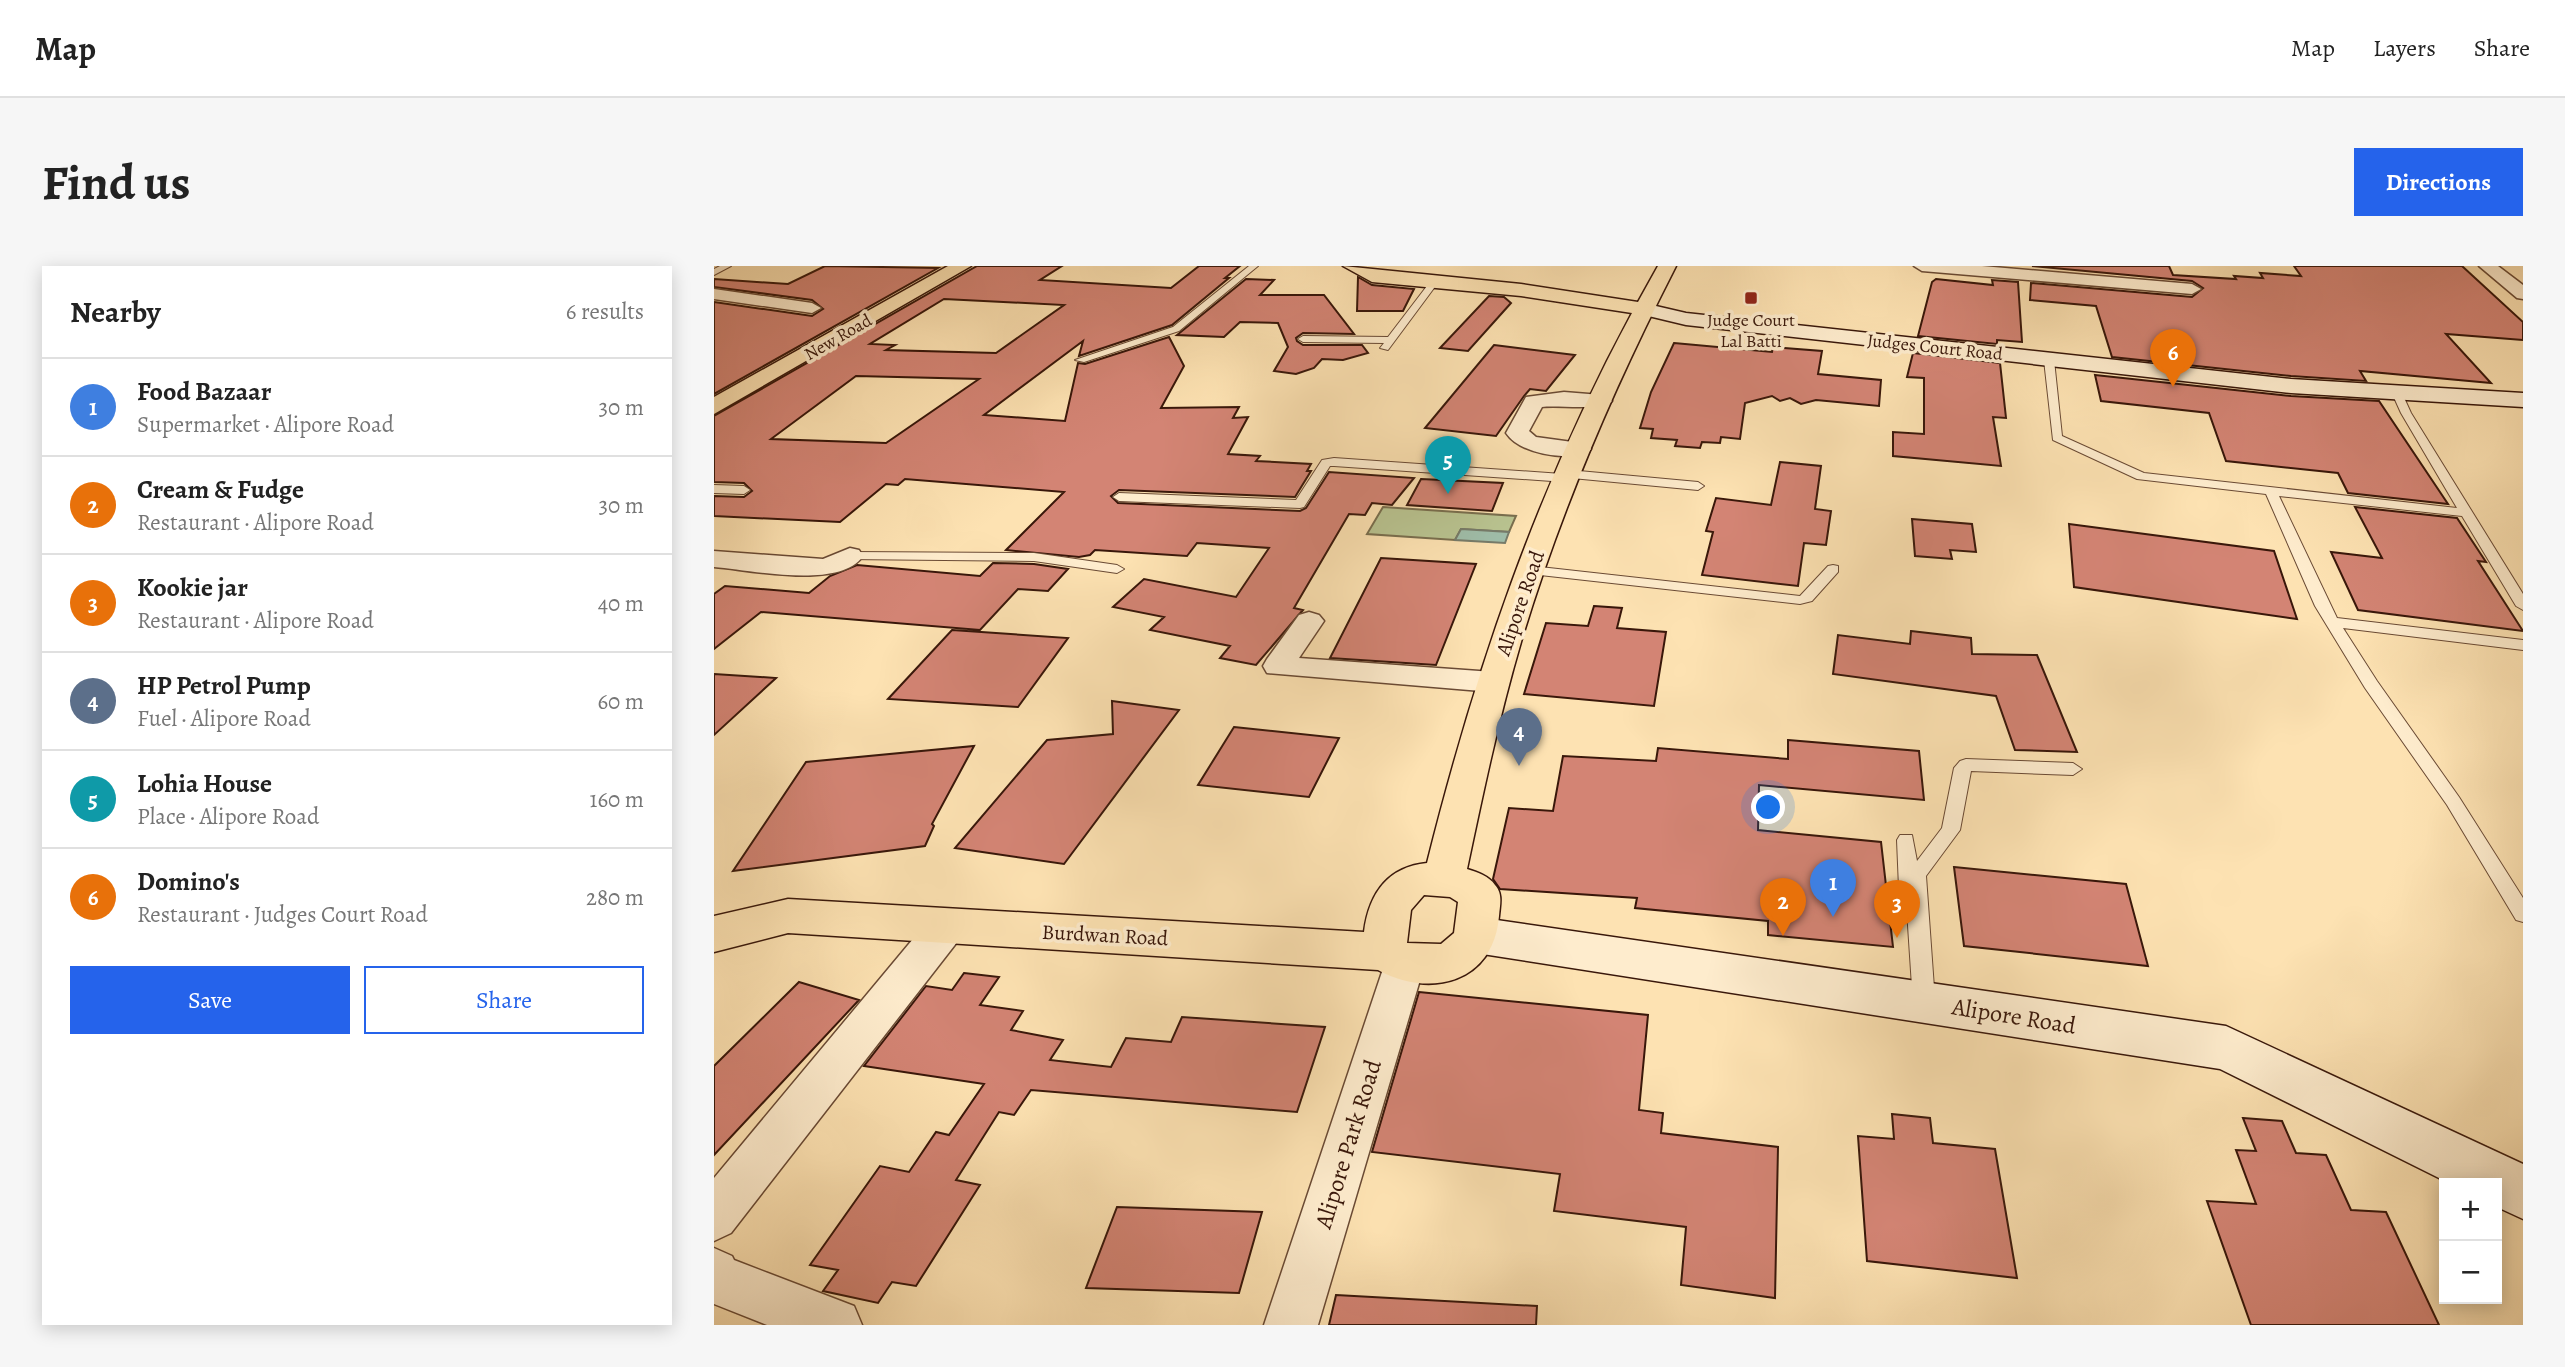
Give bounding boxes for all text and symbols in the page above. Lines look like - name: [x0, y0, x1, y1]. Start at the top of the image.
- text: Map: [35, 26, 96, 71]
- text: Map: [2291, 32, 2335, 64]
- text: Layers: [2373, 32, 2436, 64]
- text: Share: [2474, 32, 2530, 64]
- button: Directions: [2354, 148, 2523, 216]
- text: Find us: [42, 149, 190, 216]
- marker: Judge Court Lal Batti: [1743, 290, 1759, 306]
- text: Nearby: [70, 292, 161, 332]
- text: 6 results: [566, 296, 644, 327]
- street label: New Road: [800, 308, 876, 366]
- place label: Judge Court Lal Batti: [1707, 308, 1795, 353]
- street label: Judges Court Road: [1866, 328, 2004, 366]
- pin: 6: [2150, 329, 2196, 387]
- text: Food Bazaar: [137, 374, 271, 409]
- text: 1: [89, 392, 97, 423]
- text: 30 m: [598, 392, 644, 423]
- text: Supermarket · Alipore Road: [137, 409, 394, 440]
- pin: 5: [1425, 436, 1471, 494]
- text: Cream & Fudge: [137, 472, 304, 507]
- text: 2: [87, 490, 99, 521]
- text: 30 m: [598, 490, 644, 521]
- text: Restaurant · Alipore Road: [137, 507, 374, 538]
- street label: Alipore Road: [1489, 546, 1551, 660]
- text: Kookie jar: [137, 570, 248, 605]
- text: 3: [88, 588, 98, 619]
- text: 40 m: [598, 588, 644, 619]
- text: Restaurant · Alipore Road: [137, 605, 374, 636]
- text: HP Petrol Pump: [137, 668, 311, 703]
- text: 4: [88, 686, 98, 717]
- text: 60 m: [597, 686, 644, 717]
- text: Fuel · Alipore Road: [137, 703, 311, 734]
- pin: 4: [1496, 708, 1542, 766]
- text: Lohia House: [137, 766, 272, 801]
- text: 5: [88, 784, 98, 815]
- text: 160 m: [590, 784, 644, 815]
- your location: [1751, 790, 1785, 824]
- text: Place · Alipore Road: [137, 801, 319, 832]
- pin: 1: [1810, 859, 1856, 917]
- text: Domino's: [137, 864, 240, 899]
- pin: 2: [1760, 878, 1806, 936]
- pin: 3: [1874, 880, 1920, 938]
- text: 6: [88, 882, 98, 913]
- text: 280 m: [586, 882, 644, 913]
- text: Restaurant · Judges Court Road: [137, 899, 428, 930]
- street label: Burdwan Road: [1041, 918, 1170, 952]
- button: Save: [70, 966, 350, 1034]
- button: Share: [364, 966, 644, 1034]
- street label: Alipore Road: [1949, 990, 2078, 1042]
- street label: Alipore Park Road: [1307, 1056, 1389, 1233]
- map controls: [2439, 1178, 2502, 1304]
- button: +: [2439, 1178, 2502, 1241]
- button: −: [2439, 1241, 2502, 1304]

